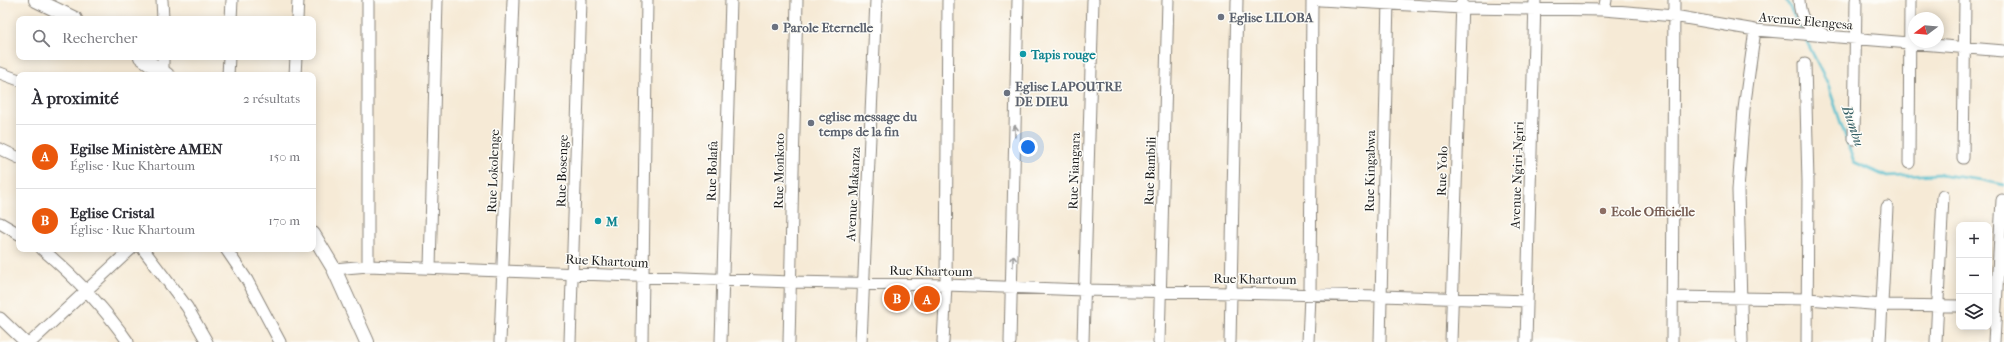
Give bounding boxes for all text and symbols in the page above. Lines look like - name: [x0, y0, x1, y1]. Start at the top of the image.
- street label: Avenue Elengesa: [1757, 9, 1855, 33]
- place label: Eglise LILOBA: [1229, 10, 1314, 26]
- marker: Eglise LILOBA: [1216, 12, 1226, 22]
- north arrow: [1908, 12, 1944, 48]
- search box: [16, 16, 316, 60]
- place label: Parole Eternelle: [783, 20, 874, 35]
- marker: Parole Eternelle: [770, 22, 780, 32]
- icon: search: [30, 27, 52, 49]
- text: Rechercher: [62, 29, 137, 47]
- place label: Tapis rouge: [1030, 47, 1096, 63]
- marker: Tapis rouge: [1018, 49, 1028, 59]
- place label: Eglise LAPOUTRE DE DIEU: [1015, 79, 1122, 109]
- text: À proximité: [32, 88, 119, 108]
- marker: Eglise LAPOUTRE DE DIEU: [1002, 88, 1012, 98]
- text: 2 résultats: [243, 91, 300, 106]
- water label: Bumbu: [1838, 102, 1868, 149]
- place label: eglise message du temps de la fin: [818, 109, 918, 140]
- marker: eglise message du temps de la fin: [806, 118, 816, 128]
- street label: Avenue Ngiri-Ngiri: [1508, 121, 1526, 230]
- one-way arrow: [1011, 125, 1019, 138]
- street label: Rue Lokolenge: [484, 128, 502, 213]
- street label: Rue Kingabwa: [1362, 129, 1378, 212]
- street label: Rue Niangara: [1065, 131, 1083, 210]
- street label: Rue Monkoto: [771, 133, 787, 209]
- street label: Rue Bosenge: [553, 134, 571, 208]
- street label: Rue Bambili: [1141, 136, 1159, 206]
- your location: [1018, 137, 1038, 157]
- street label: Rue Bolafa: [703, 139, 721, 202]
- text: Egilse Ministère AMEN: [70, 140, 223, 158]
- street label: Avenue Makanza: [843, 145, 863, 243]
- street label: Rue Yolo: [1434, 145, 1450, 196]
- text: A: [41, 149, 49, 164]
- text: 150 m: [269, 149, 300, 164]
- text: Église · Rue Khartoum: [70, 158, 195, 173]
- text: Eglise Cristal: [70, 204, 155, 222]
- place label: Ecole Officielle: [1611, 204, 1695, 219]
- marker: Ecole Officielle: [1598, 206, 1608, 216]
- text: B: [41, 213, 49, 228]
- text: 170 m: [268, 213, 300, 228]
- place label: M: [605, 214, 618, 229]
- marker: M: [593, 216, 603, 226]
- text: Église · Rue Khartoum: [70, 222, 195, 237]
- map controls: [1956, 222, 1992, 330]
- button: +: [1956, 222, 1992, 258]
- street label: Rue Khartoum: [565, 251, 649, 271]
- one-way arrow: [1009, 255, 1017, 268]
- button: −: [1956, 258, 1992, 294]
- street label: Rue Khartoum: [889, 263, 973, 279]
- street label: Rue Khartoum: [1213, 271, 1297, 287]
- pin: B: [884, 283, 910, 313]
- pin: A: [914, 284, 940, 314]
- button: layers: [1956, 294, 1992, 330]

